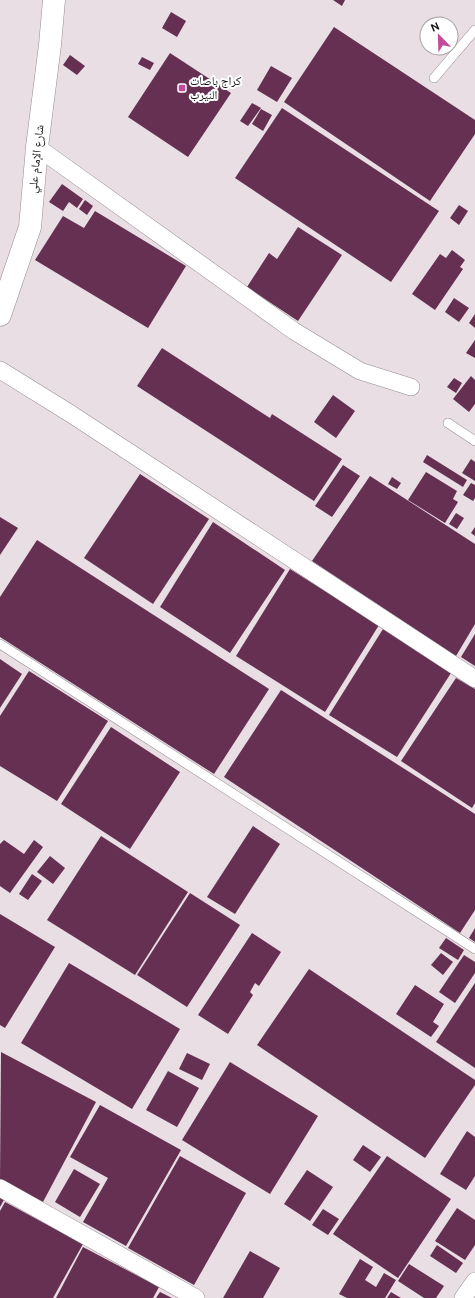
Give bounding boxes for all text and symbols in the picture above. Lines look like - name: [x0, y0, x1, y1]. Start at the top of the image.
- north arrow: [419, 16, 459, 56]
- text: N: [429, 20, 441, 34]
- place label: كراج باصات النيرب: [190, 74, 241, 102]
- marker: كراج باصات النيرب: [177, 83, 187, 93]
- street label: شارع الإمام علي: [25, 124, 50, 194]

